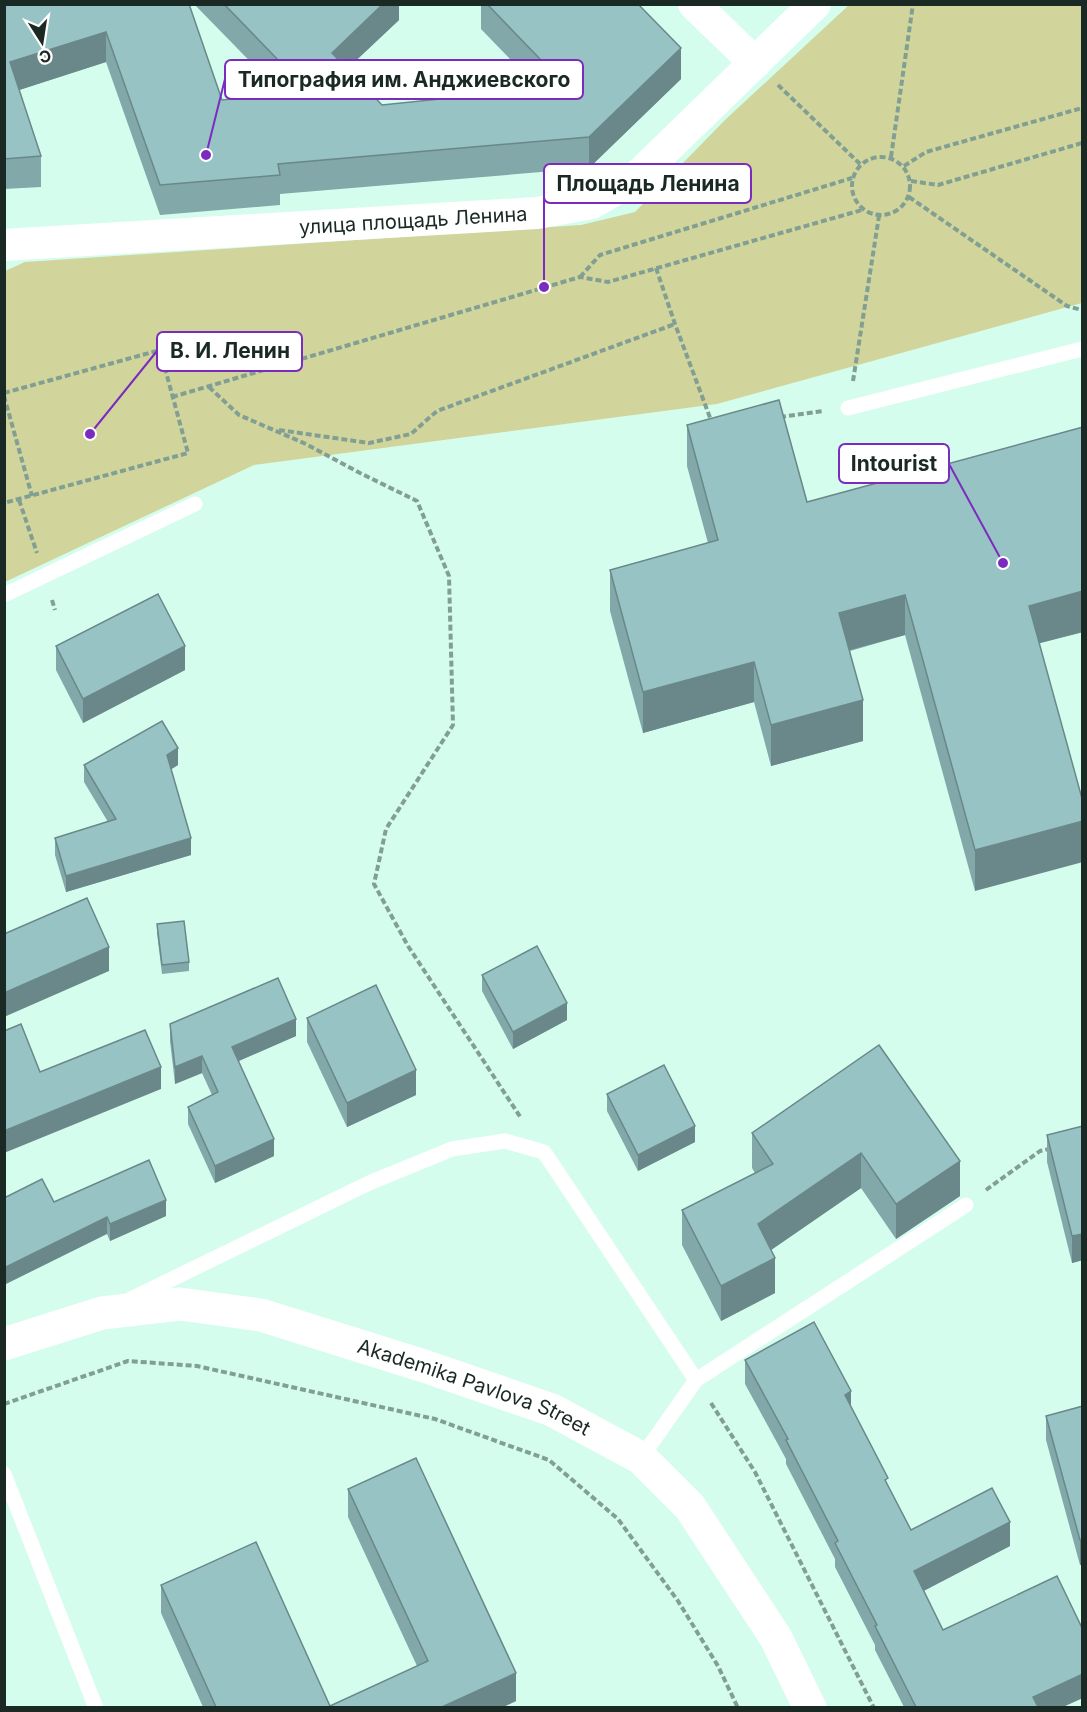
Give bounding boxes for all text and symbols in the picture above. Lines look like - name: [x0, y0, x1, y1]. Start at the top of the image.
- north arrow: [12, 12, 72, 72]
- text: С: [37, 46, 53, 68]
- callout: Типография им. Анджиевского: [225, 60, 583, 99]
- text: Типография им. Анджиевского: [238, 67, 570, 92]
- callout: Площадь Ленина: [544, 164, 751, 203]
- text: Площадь Ленина: [556, 171, 740, 196]
- street label: улица площадь Ленина: [298, 202, 528, 239]
- callout: В. И. Ленин: [157, 332, 302, 371]
- text: В. И. Ленин: [170, 338, 290, 363]
- callout: Intourist: [839, 444, 949, 483]
- text: Intourist: [851, 451, 937, 476]
- street label: Akademika Pavlova Street: [355, 1334, 595, 1441]

